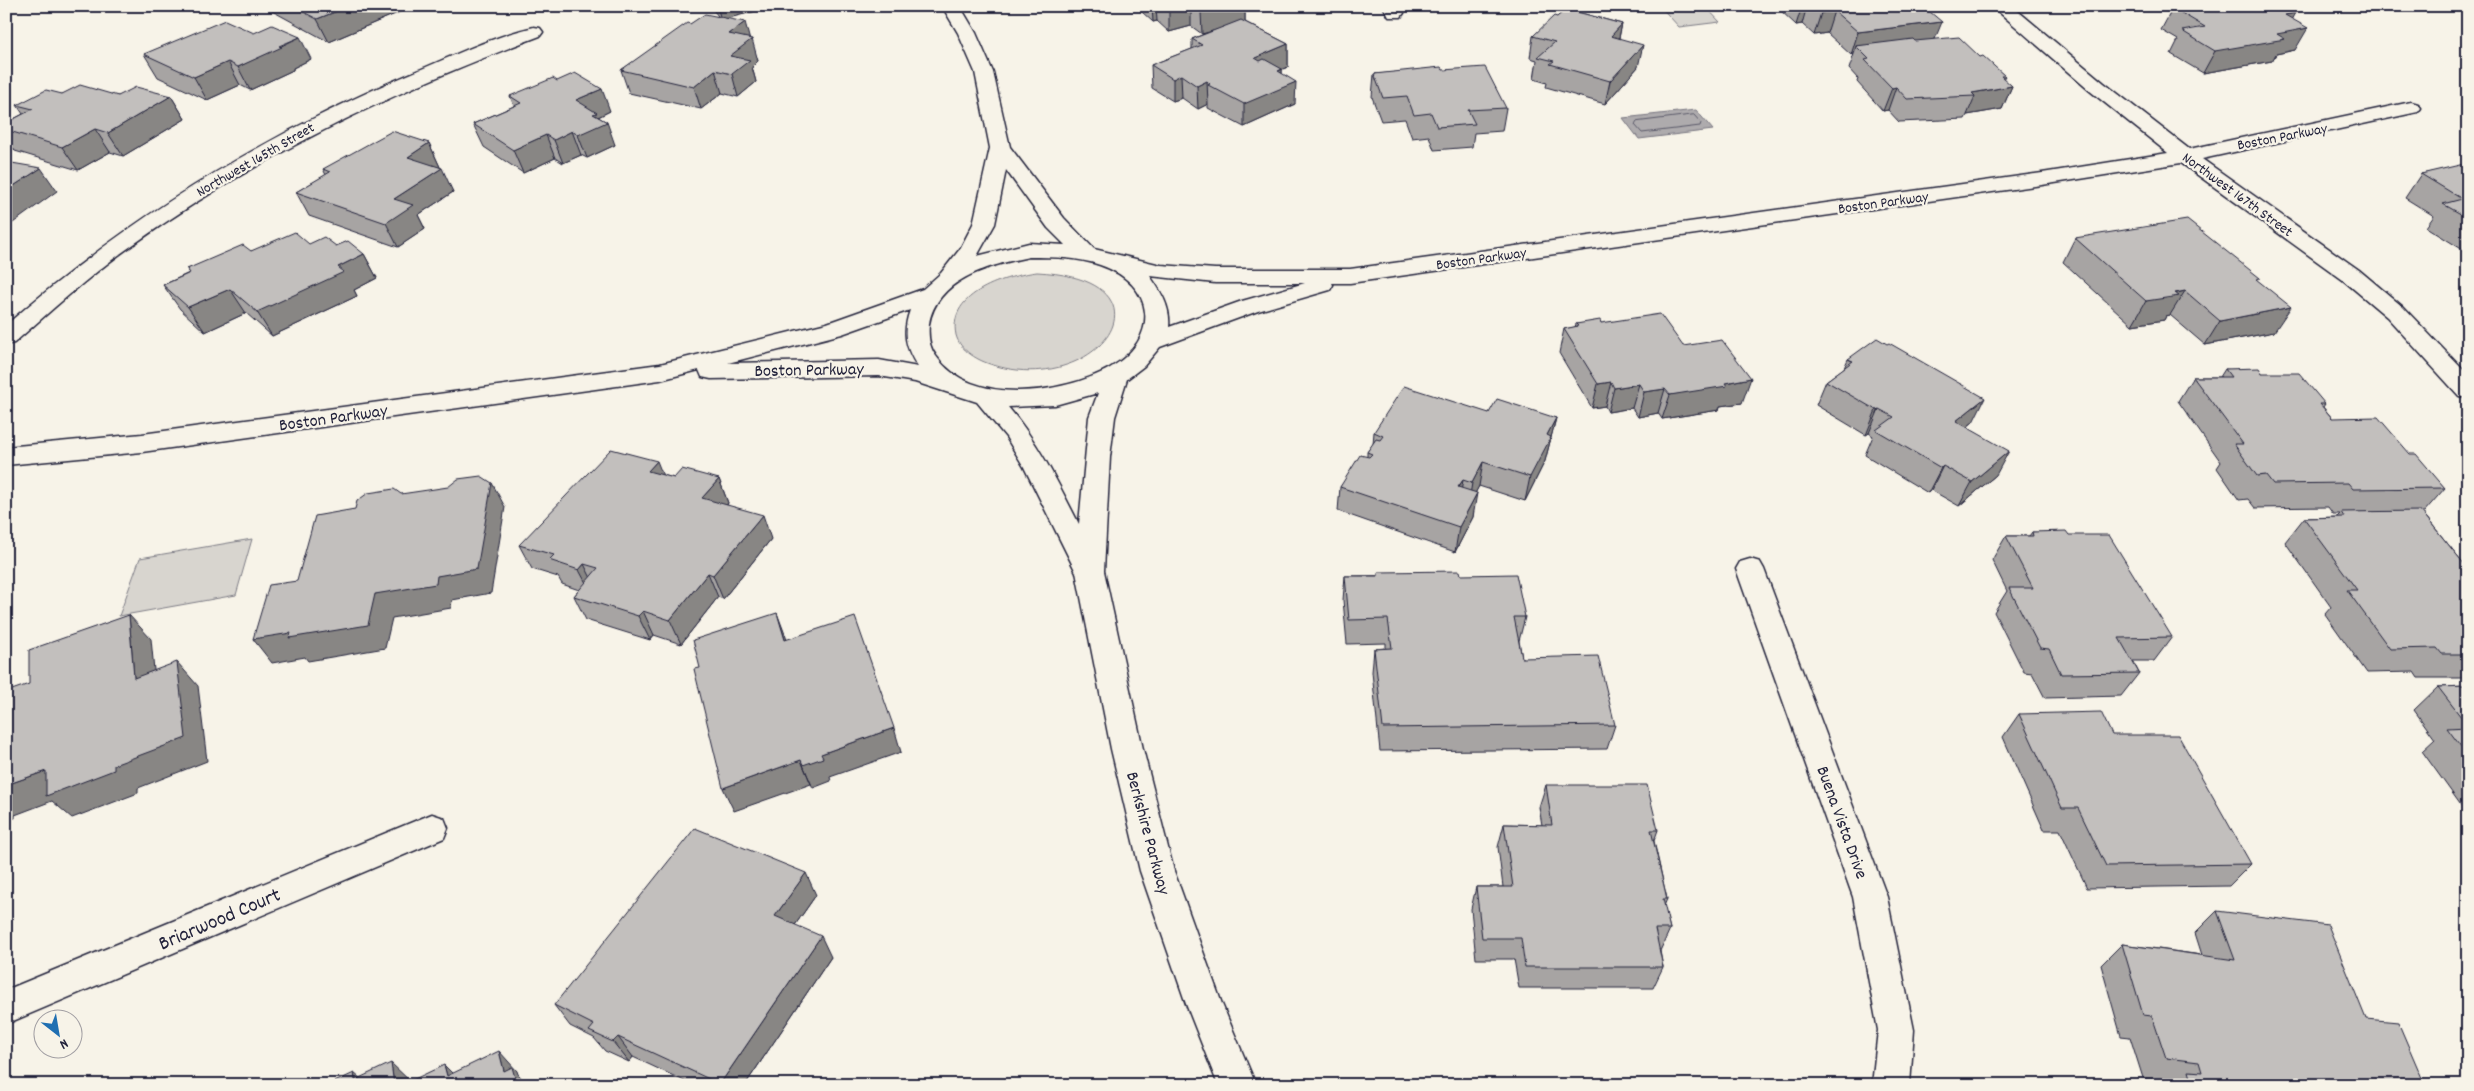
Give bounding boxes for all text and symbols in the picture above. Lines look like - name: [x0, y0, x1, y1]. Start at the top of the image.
- street label: Northwest 165th Street: [193, 118, 320, 204]
- street label: Boston Parkway: [2236, 118, 2330, 157]
- street label: Northwest 167th Street: [2177, 148, 2297, 244]
- street label: Boston Parkway: [1837, 187, 1931, 221]
- street label: Boston Parkway: [1435, 243, 1529, 277]
- street label: Boston Parkway: [754, 358, 865, 385]
- street label: Boston Parkway: [278, 399, 390, 439]
- street label: Buena Vista Drive: [1809, 763, 1873, 883]
- street label: Berkshire Parkway: [1118, 769, 1175, 899]
- street label: Briarwood Court: [154, 881, 286, 960]
- north arrow: [32, 1008, 82, 1058]
- text: N: [55, 1033, 72, 1054]

